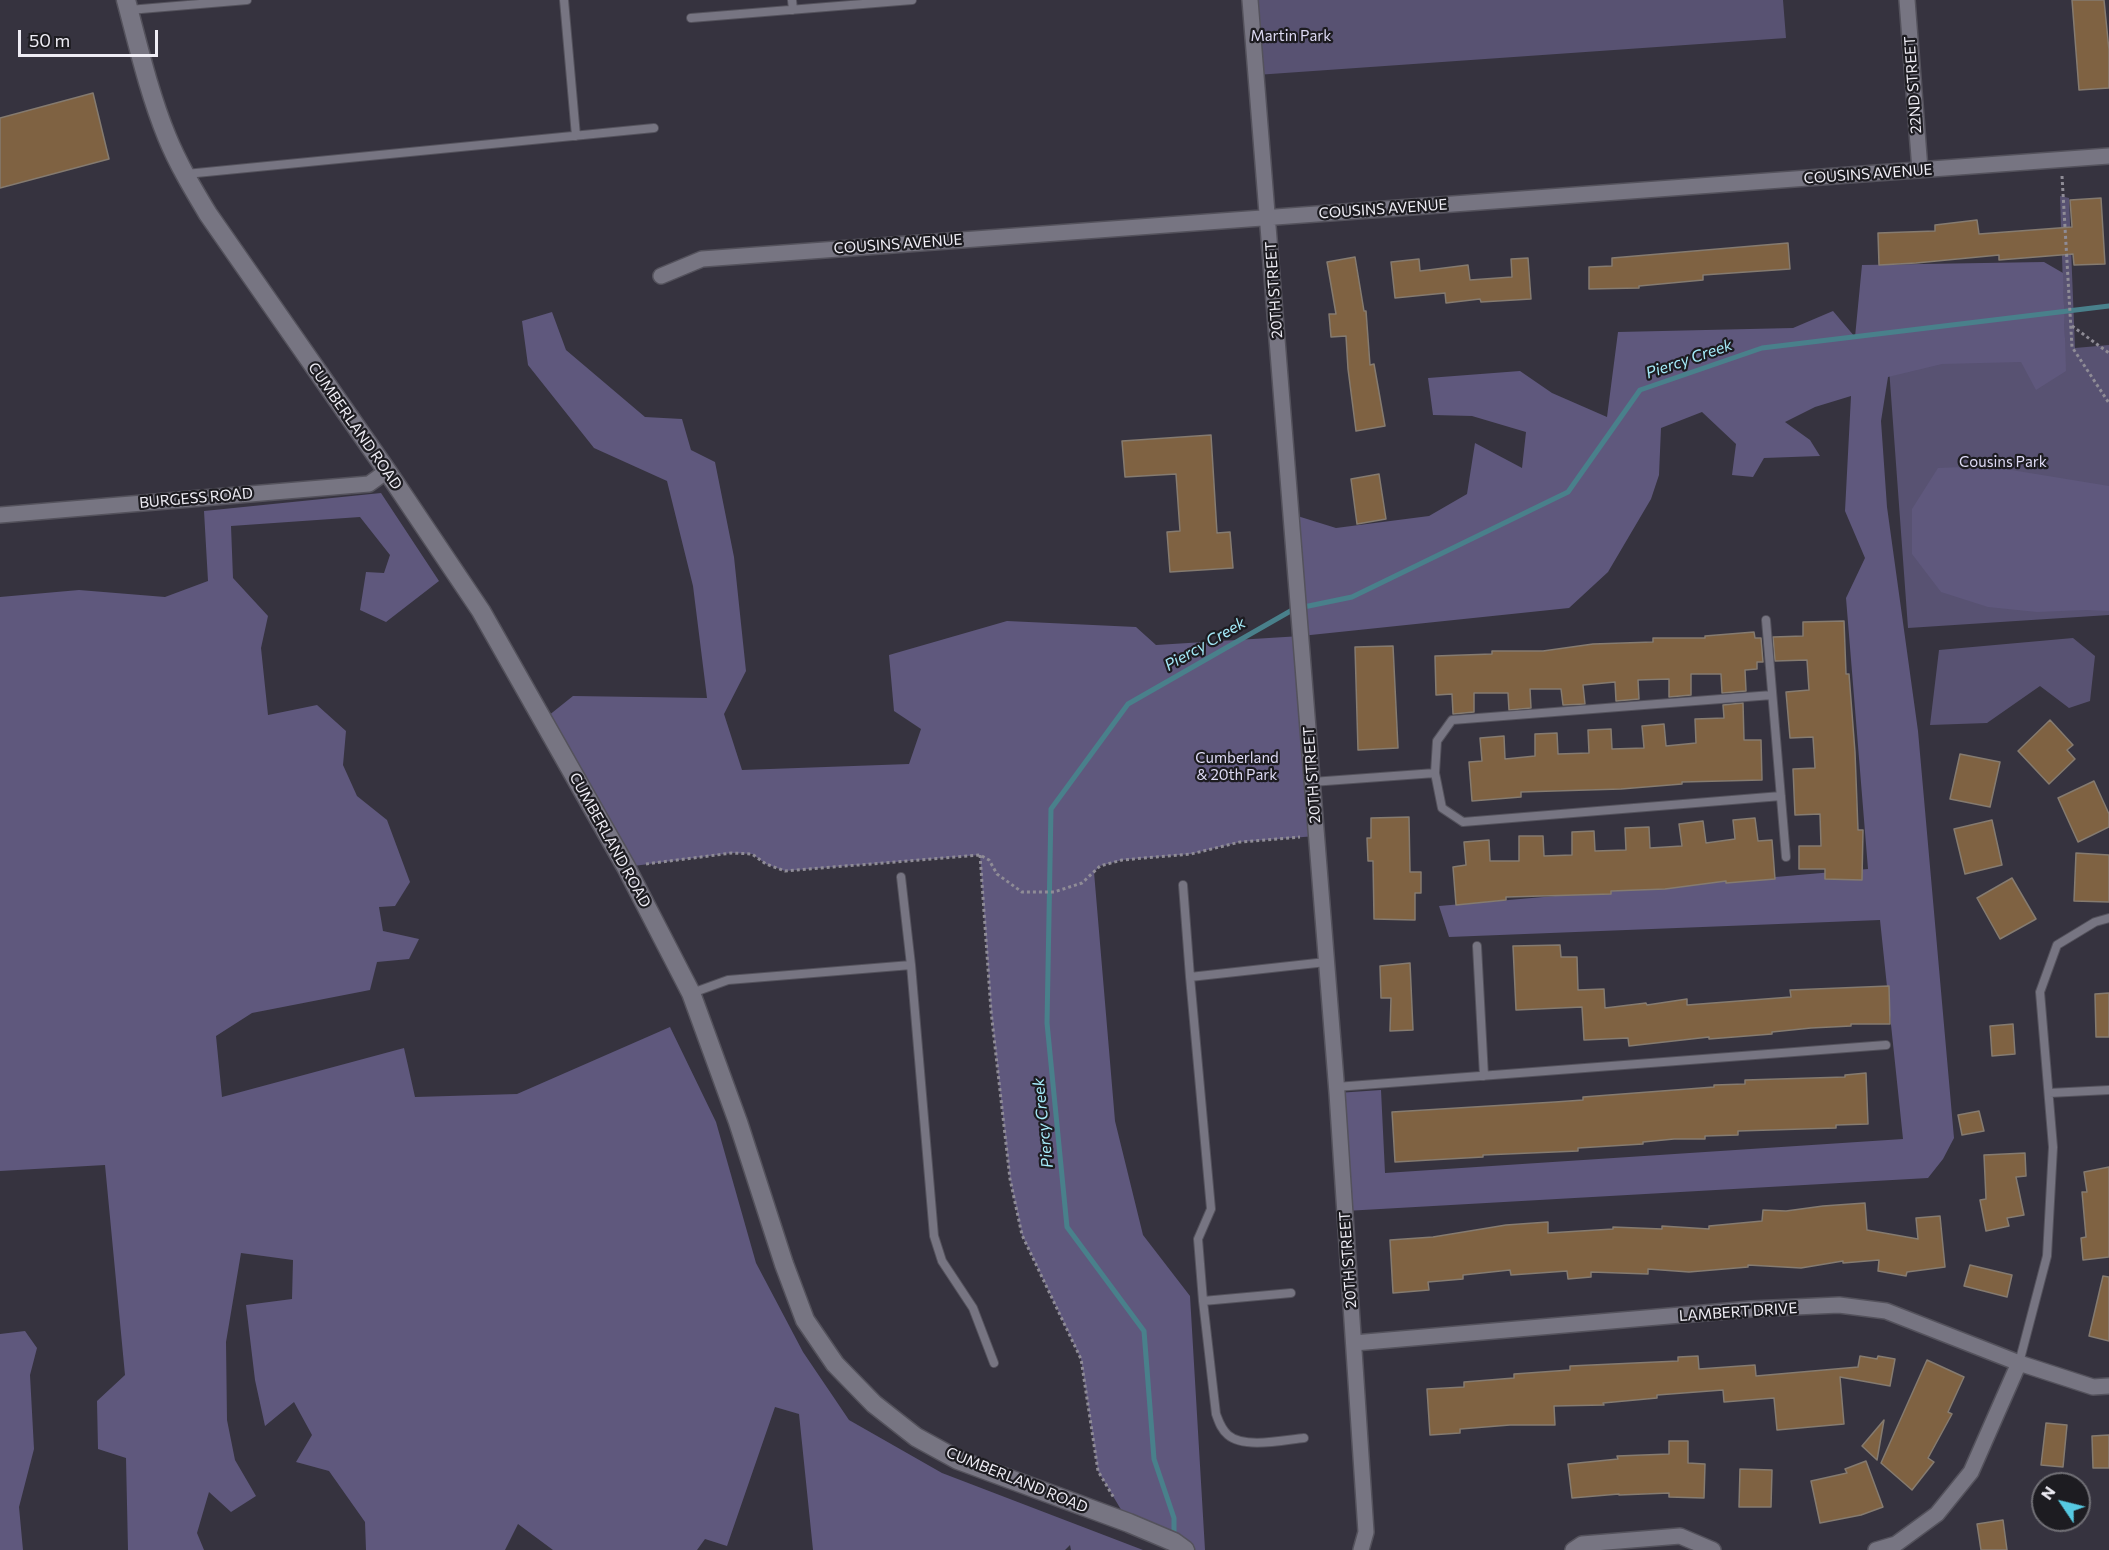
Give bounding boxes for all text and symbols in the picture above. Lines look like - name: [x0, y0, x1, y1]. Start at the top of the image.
- scale bar: [21, 18, 160, 56]
- park label: Martin Park: [1251, 27, 1331, 45]
- text: 50 m: [29, 29, 70, 51]
- street label: 22ND STREET: [1901, 36, 1925, 134]
- street label: COUSINS AVENUE: [1803, 161, 1933, 187]
- street label: COUSINS AVENUE: [1318, 196, 1448, 222]
- street label: COUSINS AVENUE: [833, 231, 963, 257]
- street label: 20TH STREET: [1262, 241, 1286, 339]
- water label: Piercy Creek: [1643, 335, 1735, 383]
- street label: CUMBERLAND ROAD: [304, 359, 406, 493]
- park label: Cousins Park: [1959, 453, 2047, 471]
- street label: BURGESS ROAD: [139, 484, 253, 512]
- water label: Piercy Creek: [1161, 613, 1249, 675]
- street label: 20TH STREET: [1300, 726, 1324, 824]
- park label: Cumberland & 20th Park: [1195, 749, 1279, 784]
- street label: CUMBERLAND ROAD: [565, 769, 655, 911]
- water label: Piercy Creek: [1029, 1077, 1057, 1169]
- street label: 20TH STREET: [1336, 1211, 1360, 1309]
- street label: LAMBERT DRIVE: [1678, 1299, 1798, 1325]
- street label: CUMBERLAND ROAD: [944, 1443, 1090, 1517]
- north arrow: [2031, 1472, 2091, 1532]
- text: N: [2036, 1482, 2059, 1503]

